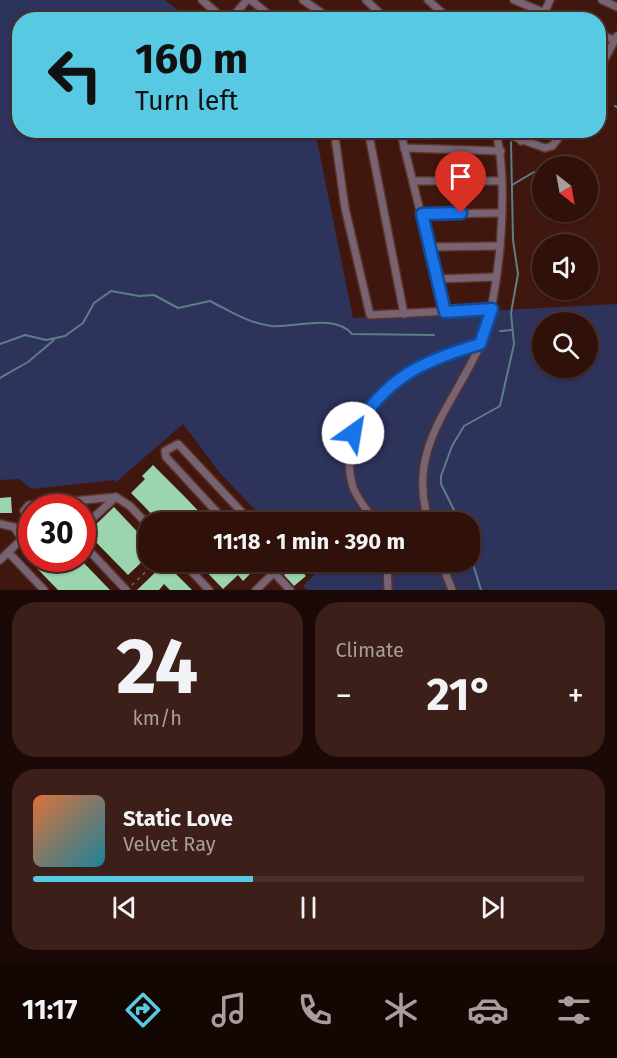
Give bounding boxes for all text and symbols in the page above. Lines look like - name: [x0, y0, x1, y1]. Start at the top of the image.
- text: 160 m: [135, 34, 248, 84]
- icon: left: [36, 36, 114, 114]
- text: Turn left: [135, 85, 238, 117]
- pin: [435, 151, 486, 213]
- north arrow: [532, 156, 598, 222]
- map controls: [532, 156, 598, 378]
- icon: arrive: [444, 160, 477, 193]
- button: sound: [532, 234, 598, 300]
- button: search: [532, 312, 598, 378]
- position arrow: [321, 401, 385, 465]
- speed limit sign: 30: [18, 494, 96, 572]
- text: 11:18 · 1 min · 390 m: [213, 528, 405, 555]
- text: 24: [116, 620, 198, 714]
- text: Climate: [336, 638, 404, 662]
- text: 21°: [426, 668, 493, 722]
- text: −: [336, 676, 352, 716]
- text: +: [568, 676, 584, 716]
- text: km/h: [133, 706, 182, 730]
- text: Static Love: [123, 805, 233, 832]
- text: Velvet Ray: [123, 832, 216, 856]
- icon: previous: [108, 891, 141, 924]
- icon: pause: [292, 891, 325, 924]
- icon: next: [476, 891, 509, 924]
- icon: directions: [122, 989, 164, 1031]
- icon: music: [208, 989, 250, 1031]
- icon: phone: [294, 989, 336, 1031]
- icon: climate: [380, 989, 422, 1031]
- icon: car: [467, 989, 509, 1031]
- icon: filters: [553, 989, 595, 1031]
- text: 11:17: [22, 994, 77, 1026]

